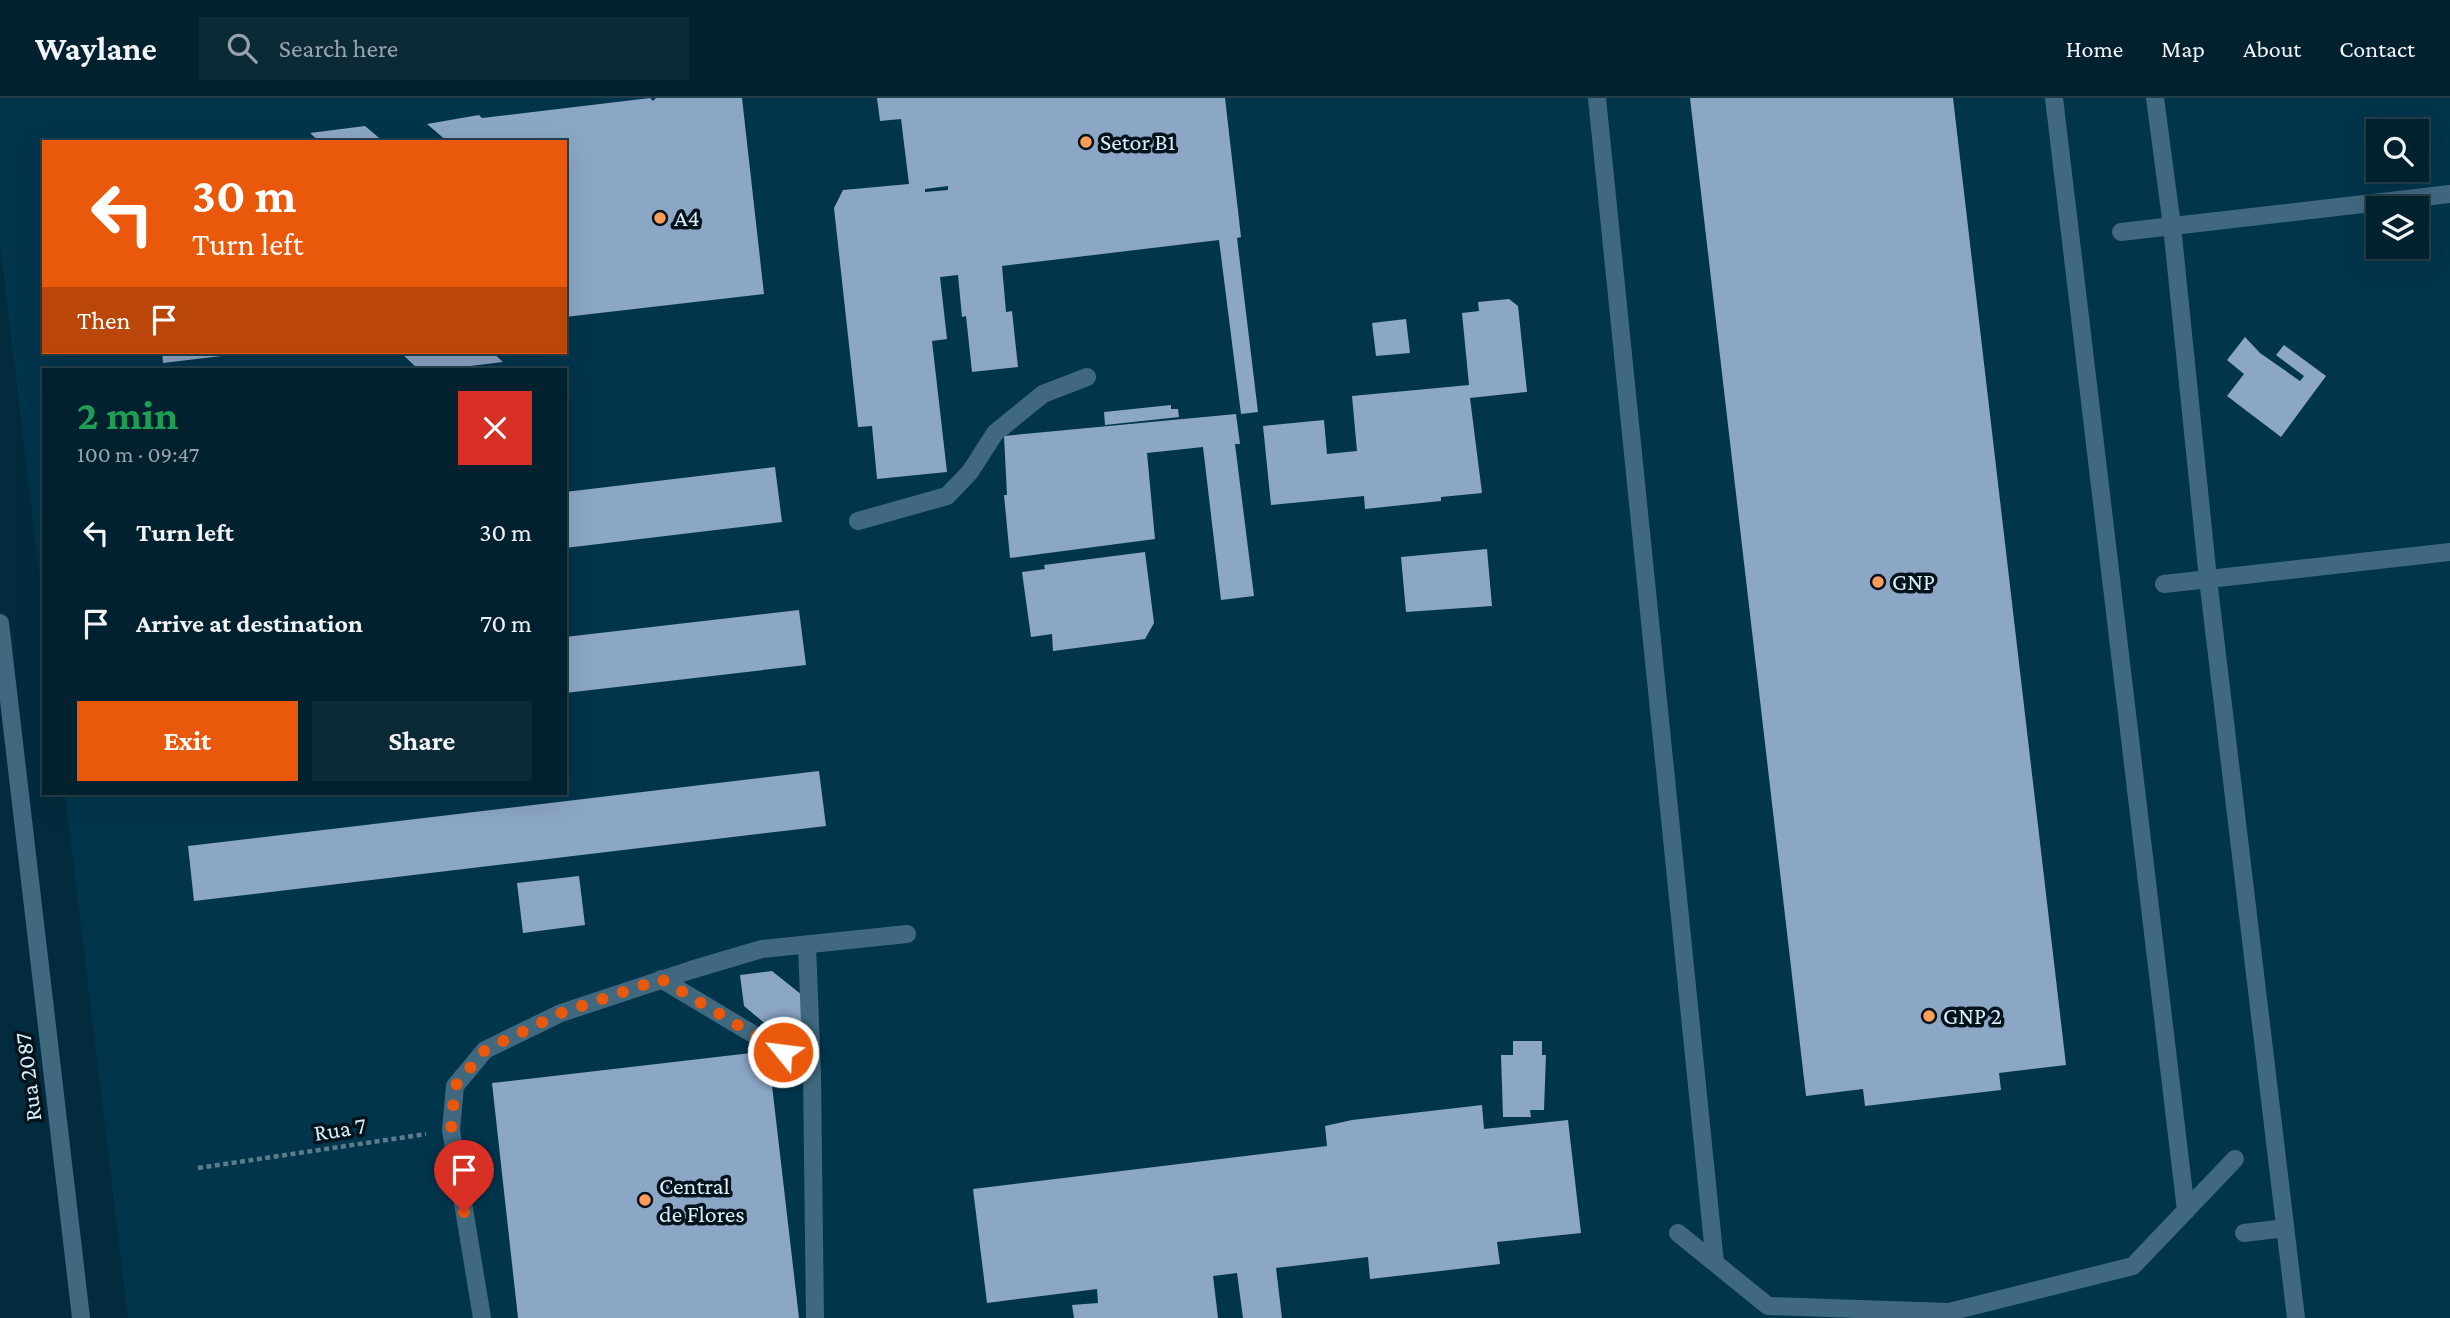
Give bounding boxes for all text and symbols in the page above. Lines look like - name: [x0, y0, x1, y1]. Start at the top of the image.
- search box: [199, 17, 689, 80]
- icon: search: [223, 29, 261, 67]
- text: Waylane: [35, 30, 157, 67]
- text: Search here: [279, 34, 398, 63]
- text: Home: [2066, 35, 2123, 62]
- text: Map: [2161, 35, 2205, 62]
- text: About: [2243, 35, 2301, 62]
- text: Contact: [2339, 35, 2415, 62]
- map controls: [2366, 119, 2429, 259]
- button: search: [2366, 119, 2429, 182]
- place label: Setor B1: [1100, 128, 1176, 155]
- marker: Setor B1: [1078, 134, 1094, 150]
- icon: left: [77, 168, 168, 259]
- text: 30 m: [192, 168, 297, 223]
- button: layers: [2366, 196, 2429, 259]
- place label: A4: [674, 204, 700, 231]
- marker: A4: [652, 210, 668, 226]
- text: Turn left: [192, 226, 303, 262]
- icon: arrive: [145, 301, 183, 339]
- text: Then: [77, 306, 131, 335]
- text: 2 min: [77, 391, 178, 438]
- button: close: [458, 391, 532, 465]
- text: 100 m · 09:47: [77, 441, 199, 467]
- icon: left: [77, 514, 115, 552]
- text: Turn left: [136, 518, 234, 547]
- text: 30 m: [479, 518, 532, 547]
- place label: GNP: [1892, 568, 1935, 595]
- marker: GNP: [1870, 574, 1886, 590]
- icon: arrive: [77, 605, 115, 643]
- text: Arrive at destination: [136, 609, 363, 638]
- text: 70 m: [480, 609, 532, 638]
- button: Exit: [77, 701, 298, 781]
- button: Share: [312, 701, 532, 781]
- place label: GNP 2: [1943, 1002, 2002, 1029]
- marker: GNP 2: [1921, 1008, 1937, 1024]
- position arrow: [746, 1015, 820, 1089]
- street label: Rua 2087: [9, 1031, 46, 1123]
- street label: Rua 7: [312, 1111, 368, 1146]
- pin: [434, 1140, 494, 1212]
- icon: arrive: [445, 1151, 483, 1189]
- place label: Central de Flores: [659, 1172, 745, 1227]
- marker: Central de Flores: [637, 1192, 653, 1208]

